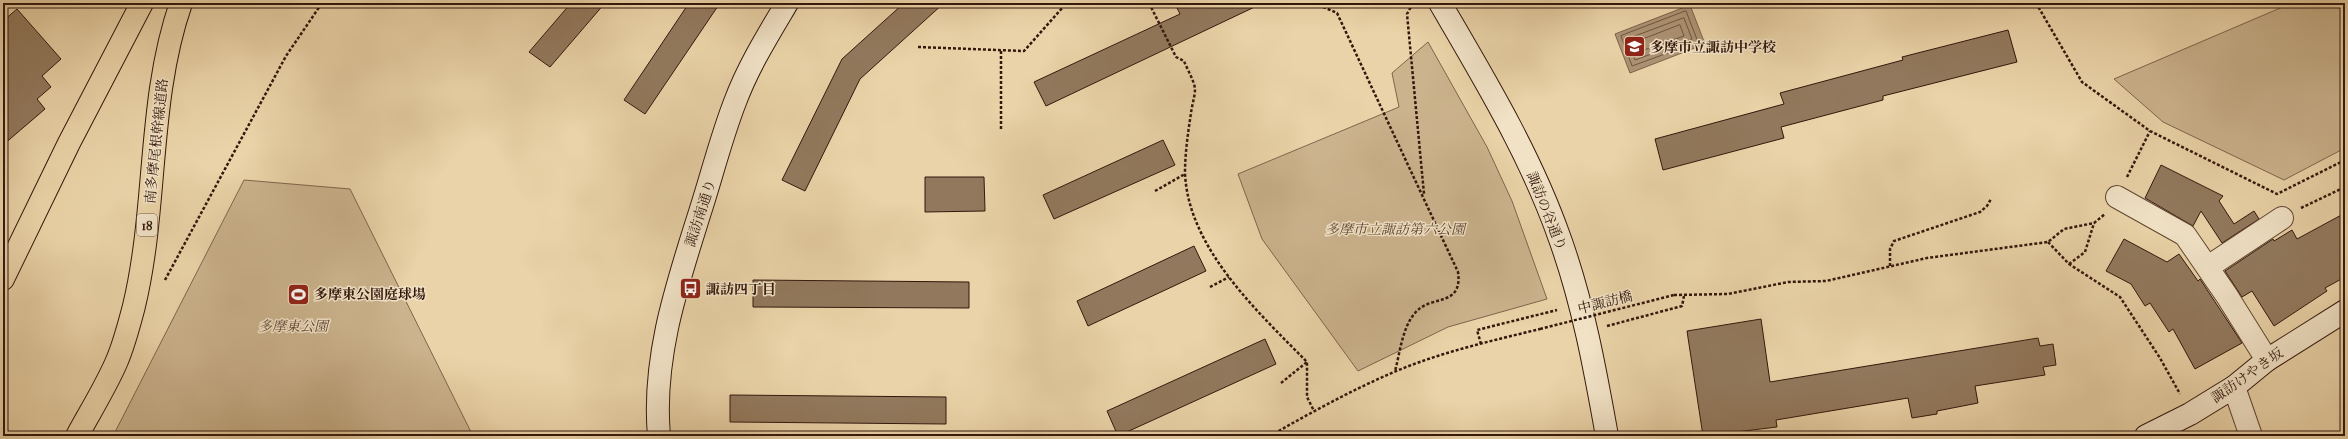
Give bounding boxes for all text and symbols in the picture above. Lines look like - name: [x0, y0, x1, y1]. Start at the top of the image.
- school or university icon: 多摩市立諏訪中学校: [1622, 34, 1648, 60]
- place label: 多摩市立諏訪中学校: [1650, 39, 1776, 56]
- street label: 南多摩尾根幹線道路: [141, 78, 172, 205]
- street label: 諏訪の谷通り: [1523, 169, 1570, 253]
- street label: 諏訪南通り: [682, 177, 719, 249]
- road number: 18: [137, 214, 157, 236]
- park label: 多摩市立諏訪第六公園: [1325, 221, 1467, 238]
- bus stop icon: 諏訪四丁目: [677, 276, 703, 302]
- sports icon: 多摩東公園庭球場: [286, 281, 312, 307]
- place label: 諏訪四丁目: [706, 281, 776, 298]
- place label: 多摩東公園庭球場: [314, 286, 426, 303]
- street label: 中諏訪橋: [1576, 287, 1634, 318]
- park label: 多摩東公園: [258, 318, 330, 335]
- street label: 諏訪けやき坂: [2208, 344, 2287, 406]

